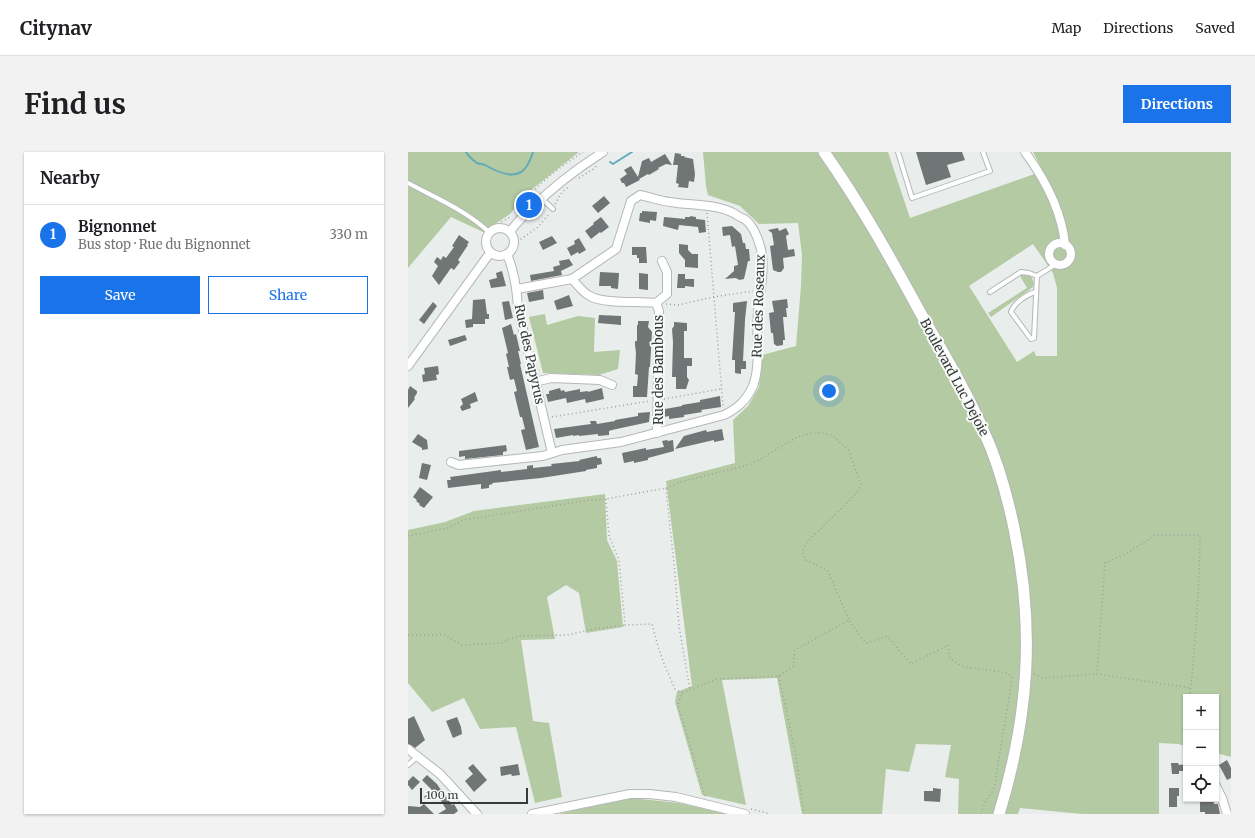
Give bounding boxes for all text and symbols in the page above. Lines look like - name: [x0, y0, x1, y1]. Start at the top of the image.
- text: Citynav: [20, 16, 92, 40]
- text: Map: [1051, 19, 1081, 37]
- text: Directions: [1103, 19, 1173, 37]
- text: Saved: [1195, 19, 1235, 37]
- button: Directions: [1123, 85, 1231, 123]
- text: Find us: [24, 86, 126, 122]
- text: Nearby: [40, 167, 100, 189]
- pin: 1: [516, 190, 542, 220]
- text: Bignonnet: [78, 217, 157, 236]
- text: 1: [50, 226, 56, 243]
- text: 330 m: [329, 226, 368, 243]
- text: Bus stop · Rue du Bignonnet: [78, 236, 251, 253]
- street label: Rue des Roseaux: [748, 254, 769, 358]
- button: Save: [40, 276, 200, 314]
- button: Share: [208, 276, 368, 314]
- street label: Rue des Papyrus: [511, 302, 548, 406]
- street label: Rue des Bambous: [650, 315, 667, 425]
- street label: Boulevard Luc Dejoie: [916, 315, 993, 439]
- your location: [819, 381, 839, 401]
- map controls: [1183, 694, 1219, 802]
- button: +: [1183, 694, 1219, 730]
- button: −: [1183, 730, 1219, 766]
- button: locate: [1183, 766, 1219, 802]
- scale bar: [420, 786, 528, 805]
- text: 100 m: [426, 788, 458, 802]

